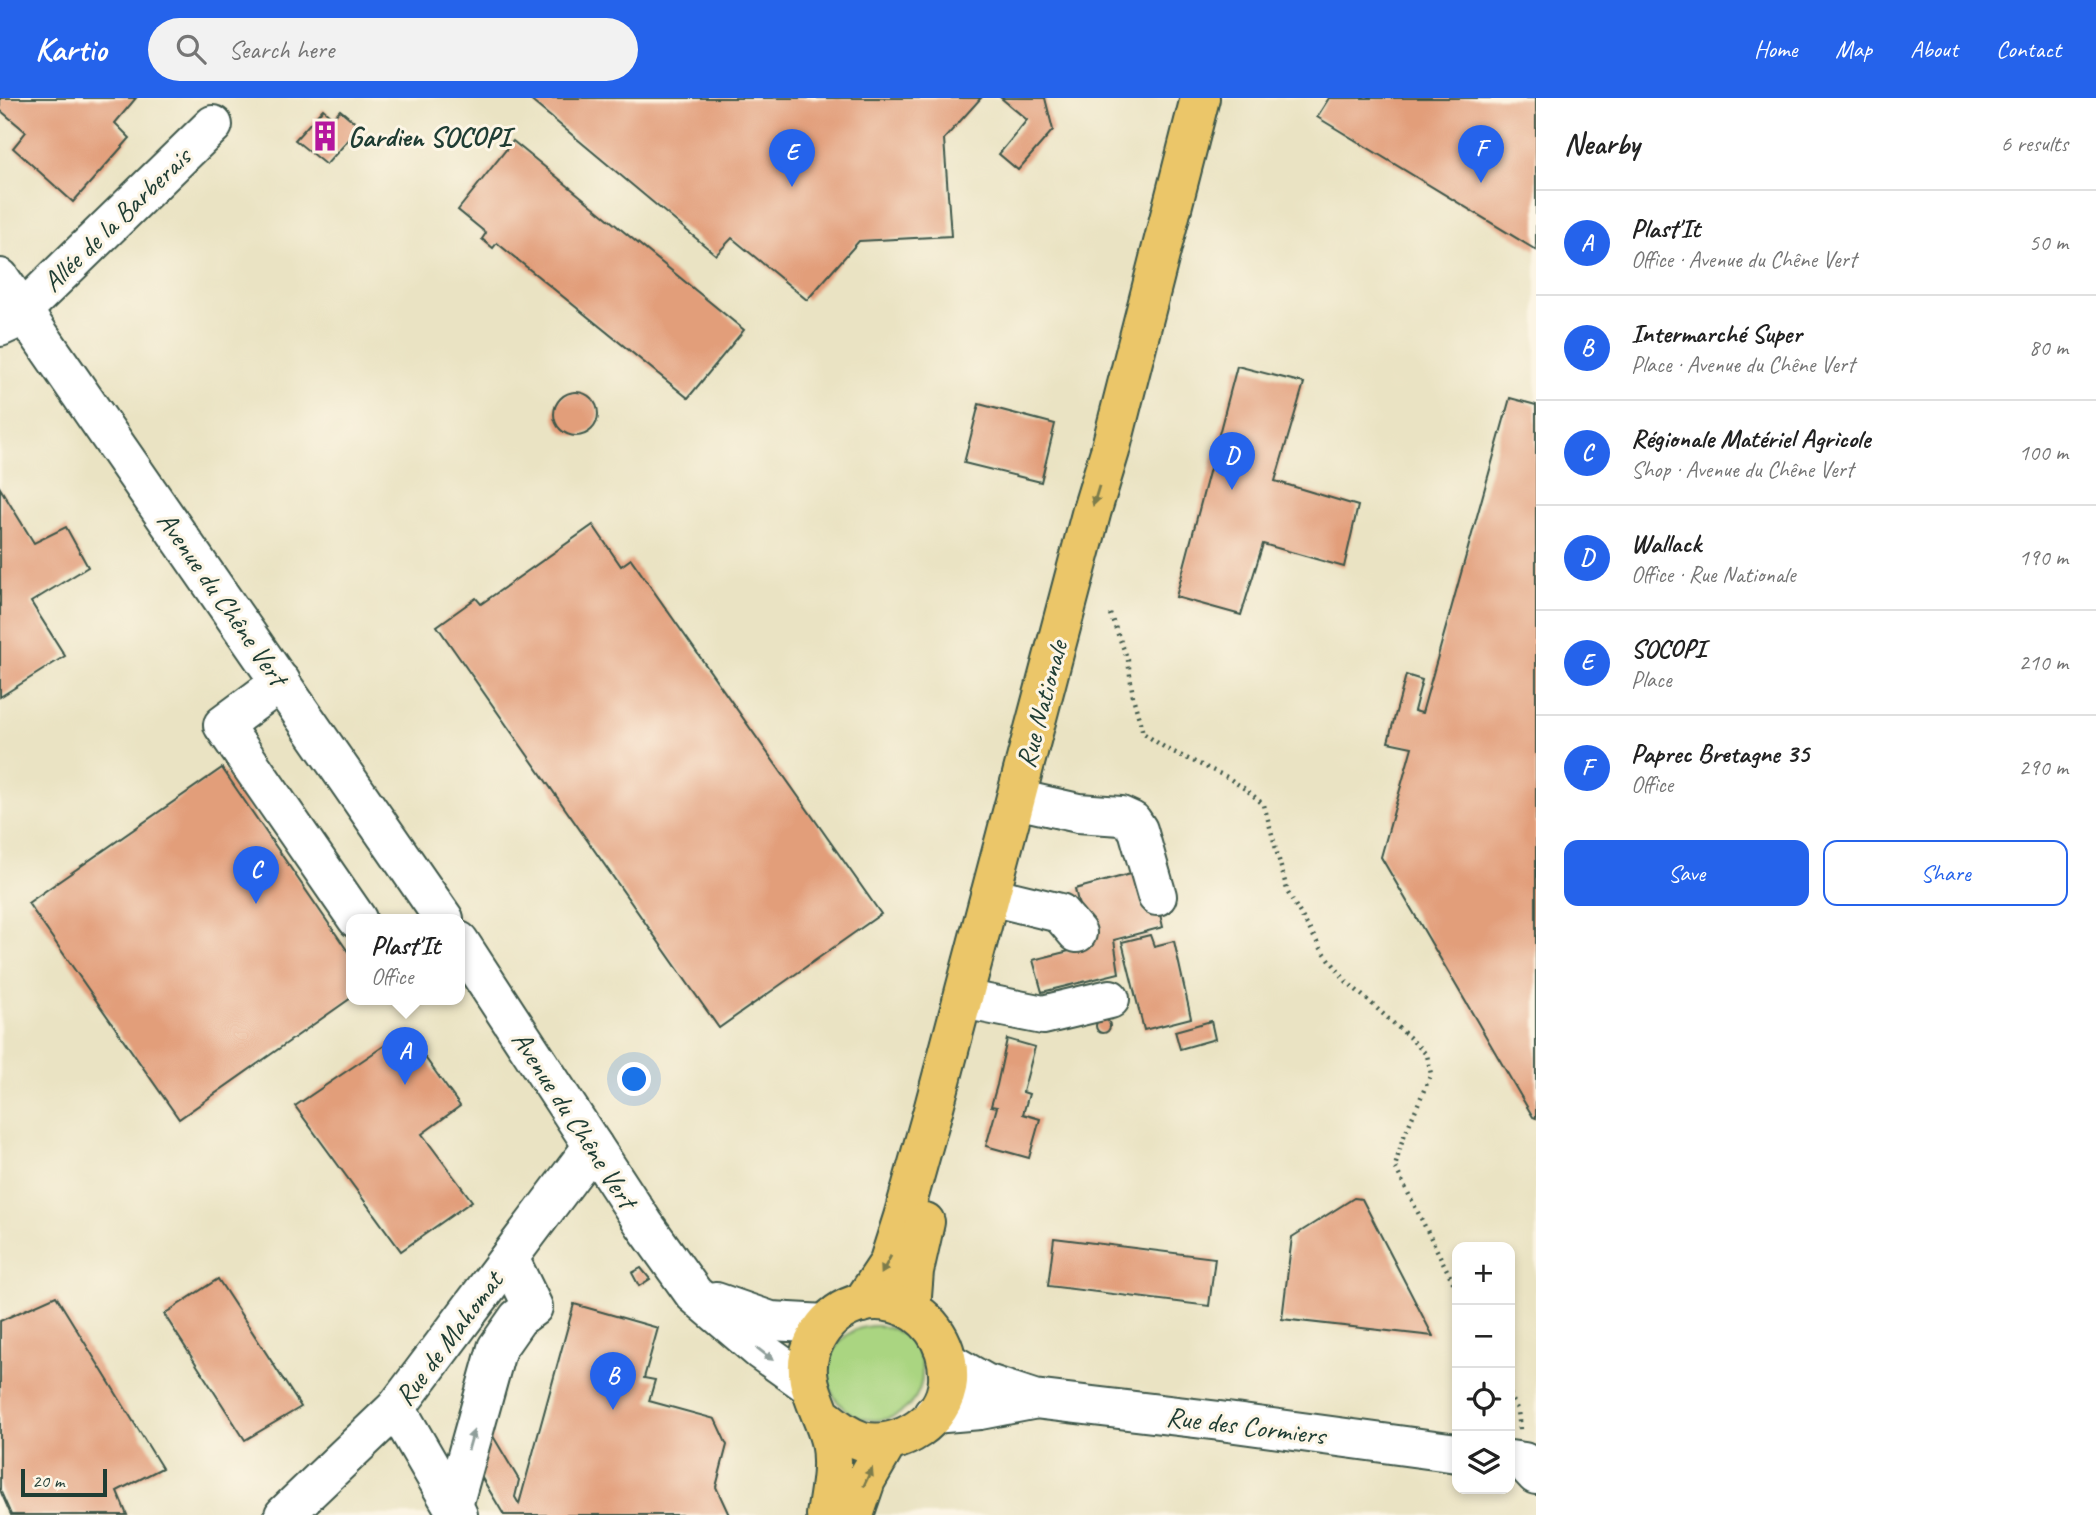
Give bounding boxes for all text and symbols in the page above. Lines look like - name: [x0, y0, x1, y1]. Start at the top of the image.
- search box: [148, 18, 638, 81]
- text: Kartio: [35, 28, 106, 70]
- icon: search: [172, 30, 210, 68]
- text: Search here: [228, 33, 334, 66]
- text: Home: [1754, 34, 1797, 64]
- text: Map: [1835, 34, 1872, 64]
- text: About: [1910, 34, 1958, 64]
- text: Contact: [1996, 34, 2061, 64]
- building icon: Gardien SOCOPI: [308, 119, 342, 153]
- place label: Gardien SOCOPI: [348, 119, 516, 154]
- pin: F: [1458, 125, 1504, 183]
- text: Nearby: [1564, 125, 1640, 163]
- pin: E: [769, 129, 815, 187]
- text: 6 results: [2001, 129, 2068, 158]
- street label: Allée de la Barberais: [35, 138, 200, 299]
- text: Plast'It: [1631, 212, 1700, 245]
- text: A: [1581, 228, 1593, 257]
- text: 50 m: [2029, 228, 2068, 257]
- text: Office · Avenue du Chêne Vert: [1631, 245, 1856, 274]
- text: Intermarché Super: [1631, 317, 1802, 350]
- text: B: [1581, 333, 1593, 362]
- text: 80 m: [2029, 333, 2068, 362]
- text: Place · Avenue du Chêne Vert: [1631, 350, 1855, 379]
- text: Régionale Matériel Agricole: [1631, 422, 1870, 455]
- pin: D: [1209, 432, 1255, 490]
- text: C: [1582, 438, 1592, 467]
- text: 100 m: [2019, 438, 2068, 467]
- text: Shop · Avenue du Chêne Vert: [1631, 455, 1853, 484]
- one-way arrow: [1091, 486, 1101, 507]
- street label: Avenue du Chêne Vert: [150, 505, 298, 695]
- text: Wallack: [1631, 527, 1701, 560]
- text: D: [1580, 543, 1594, 572]
- text: 190 m: [2019, 543, 2068, 572]
- text: Office · Rue Nationale: [1631, 560, 1795, 589]
- text: SOCOPI: [1631, 632, 1705, 665]
- street label: Rue Nationale: [1008, 635, 1076, 772]
- text: E: [1581, 648, 1593, 677]
- text: 210 m: [2019, 648, 2068, 677]
- text: Place: [1631, 665, 1671, 694]
- text: Paprec Bretagne 35: [1631, 737, 1809, 770]
- text: F: [1582, 753, 1592, 782]
- text: 290 m: [2019, 753, 2068, 782]
- text: Office: [1631, 770, 1673, 799]
- button: Save: [1564, 840, 1809, 906]
- button: Share: [1823, 840, 2068, 906]
- pin: C: [233, 846, 279, 904]
- popup: [346, 914, 465, 1005]
- text: Plast'It: [371, 929, 440, 962]
- text: Office: [371, 962, 413, 991]
- street label: Avenue du Chêne Vert: [504, 1024, 647, 1218]
- pin: A: [382, 1027, 428, 1085]
- your location: [617, 1062, 651, 1096]
- map controls: [1452, 1242, 1515, 1494]
- button: +: [1452, 1242, 1515, 1305]
- one-way arrow: [880, 1255, 891, 1275]
- street label: Rue de Mahomat: [387, 1262, 512, 1412]
- button: −: [1452, 1305, 1515, 1368]
- one-way arrow: [756, 1346, 774, 1361]
- pin: B: [590, 1352, 636, 1410]
- button: locate: [1452, 1368, 1515, 1431]
- street label: Rue des Cormiers: [1165, 1398, 1330, 1453]
- one-way arrow: [467, 1430, 477, 1451]
- button: layers: [1452, 1431, 1515, 1494]
- scale bar: [21, 1466, 107, 1498]
- one-way arrow: [863, 1467, 874, 1487]
- text: 20 m: [32, 1469, 64, 1493]

